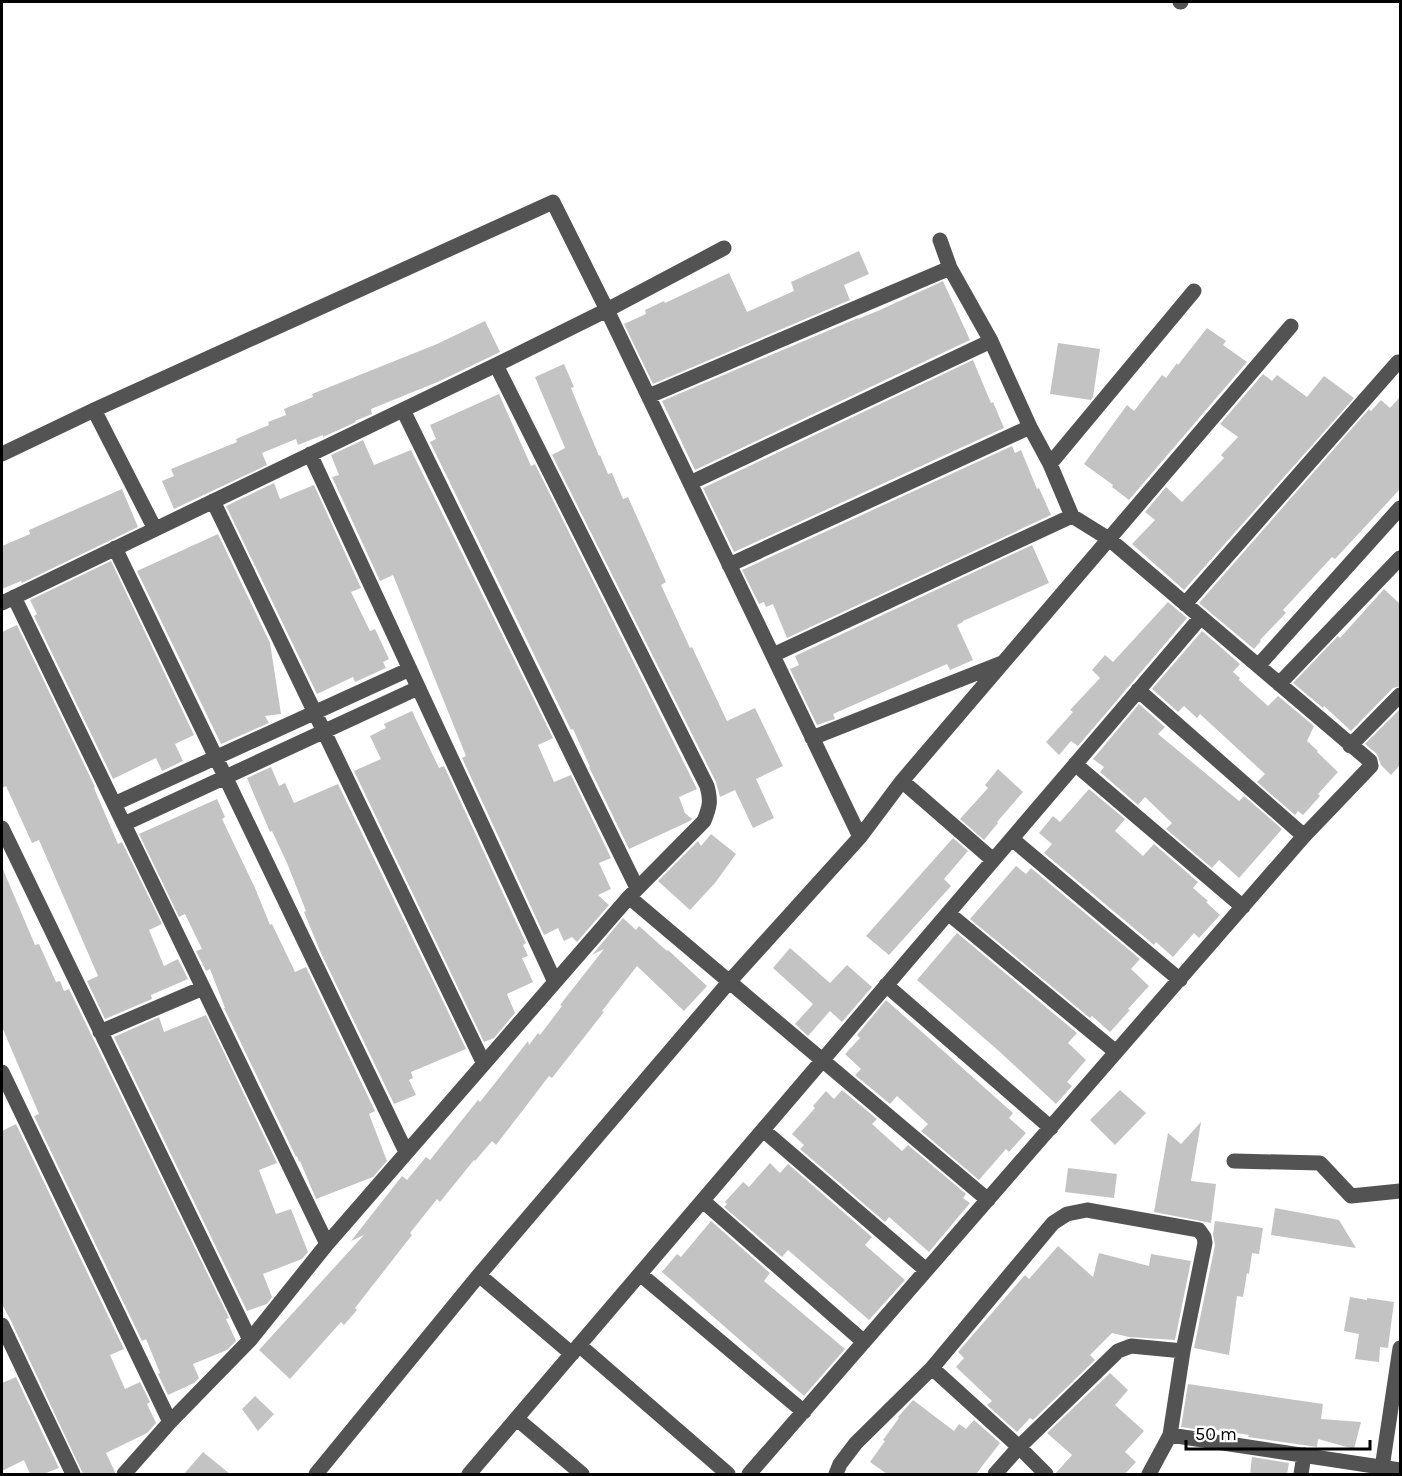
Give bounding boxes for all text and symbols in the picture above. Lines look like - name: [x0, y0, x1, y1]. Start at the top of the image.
- scale bar: [1186, 1413, 1370, 1451]
- text: 50 m: [1195, 1423, 1237, 1445]

